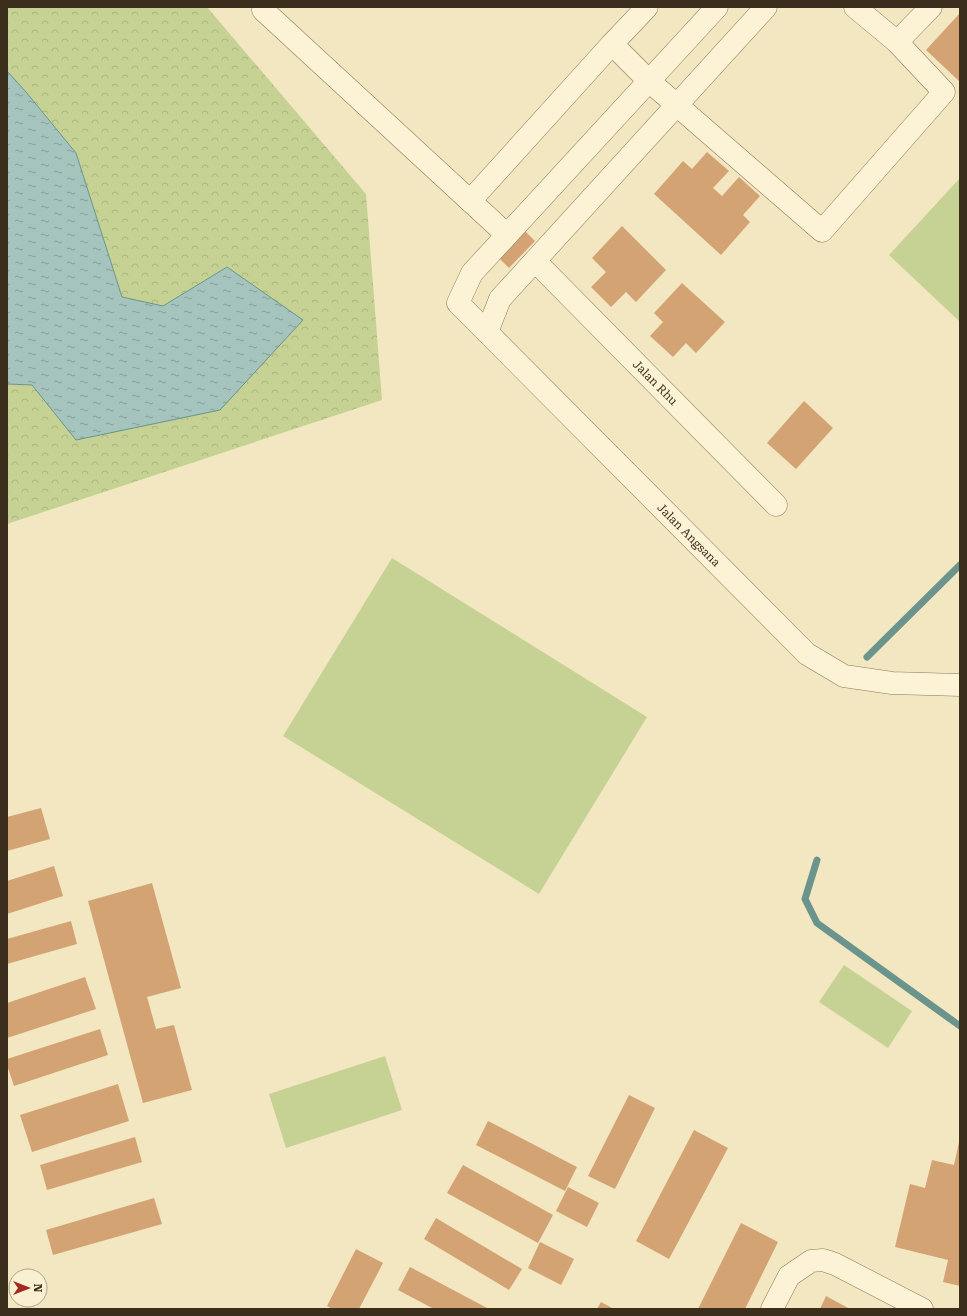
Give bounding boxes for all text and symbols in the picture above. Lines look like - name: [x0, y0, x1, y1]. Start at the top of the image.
- street label: Jalan Rhu: [630, 357, 681, 408]
- street label: Jalan Angsana: [654, 501, 723, 570]
- north arrow: [8, 1268, 48, 1308]
- text: N: [31, 1284, 44, 1293]

